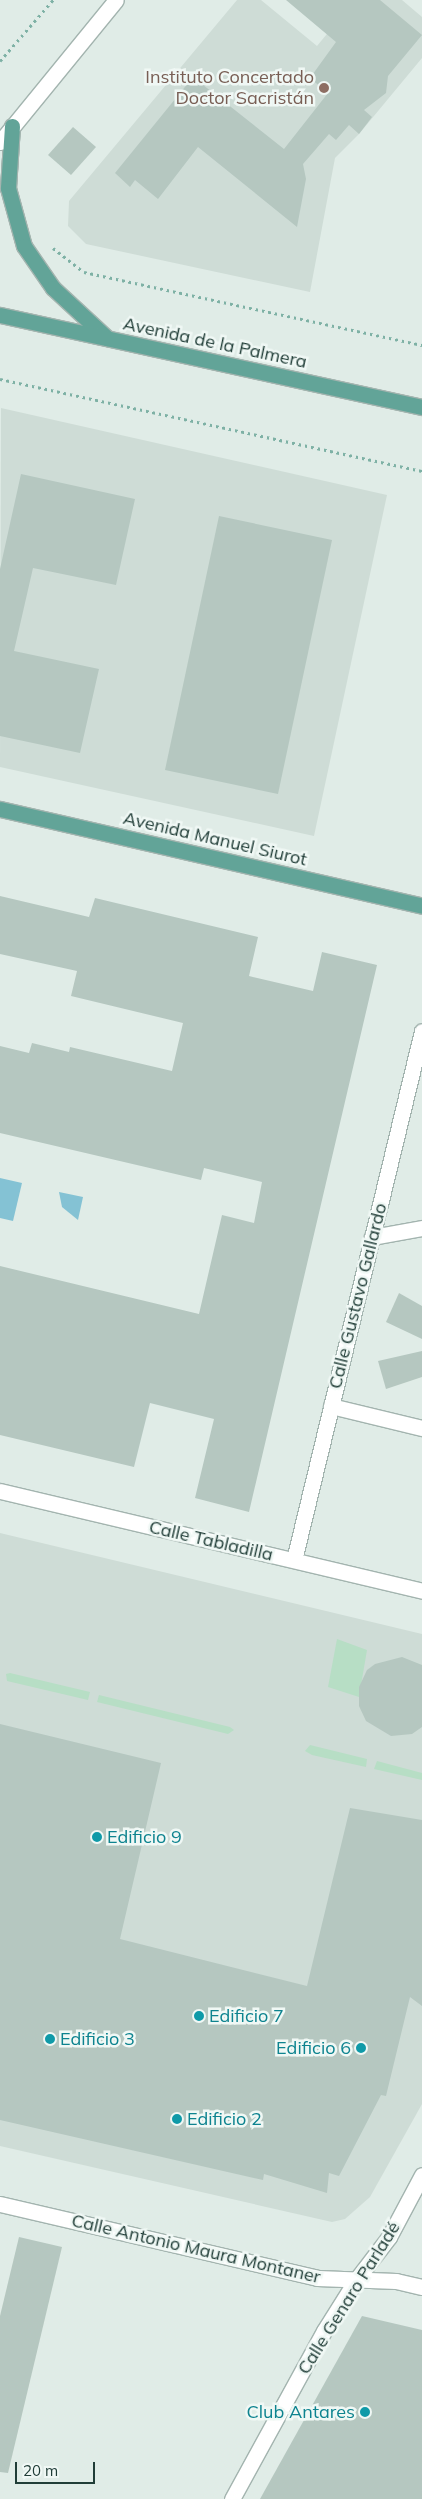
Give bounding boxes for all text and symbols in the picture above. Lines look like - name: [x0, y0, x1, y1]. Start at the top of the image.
- place label: Instituto Concertado Doctor Sacristán: [145, 67, 314, 110]
- marker: Instituto Concertado Doctor Sacristán: [318, 82, 330, 94]
- street label: Avenida de la Palmera: [121, 313, 309, 373]
- street label: Avenida Manuel Siurot: [121, 807, 309, 871]
- street label: Calle Gustavo Gallardo: [324, 1201, 392, 1391]
- street label: Calle Tabladilla: [147, 1516, 275, 1566]
- place label: Edificio 9: [107, 1826, 182, 1848]
- marker: Edificio 9: [91, 1831, 103, 1843]
- place label: Edificio 7: [209, 2005, 284, 2027]
- marker: Edificio 7: [193, 2010, 205, 2022]
- place label: Edificio 3: [60, 2028, 135, 2050]
- marker: Edificio 3: [44, 2033, 56, 2045]
- place label: Edificio 6: [276, 2037, 351, 2059]
- marker: Edificio 6: [355, 2042, 367, 2054]
- place label: Edificio 2: [187, 2108, 262, 2130]
- marker: Edificio 2: [171, 2113, 183, 2125]
- street label: Calle Antonio Maura Montaner: [69, 2210, 323, 2288]
- street label: Calle Genaro Parladé: [293, 2218, 405, 2378]
- place label: Club Antares: [247, 2401, 355, 2423]
- marker: Club Antares: [359, 2406, 371, 2418]
- scale bar: [18, 2452, 98, 2484]
- text: 20 m: [23, 2461, 58, 2480]

